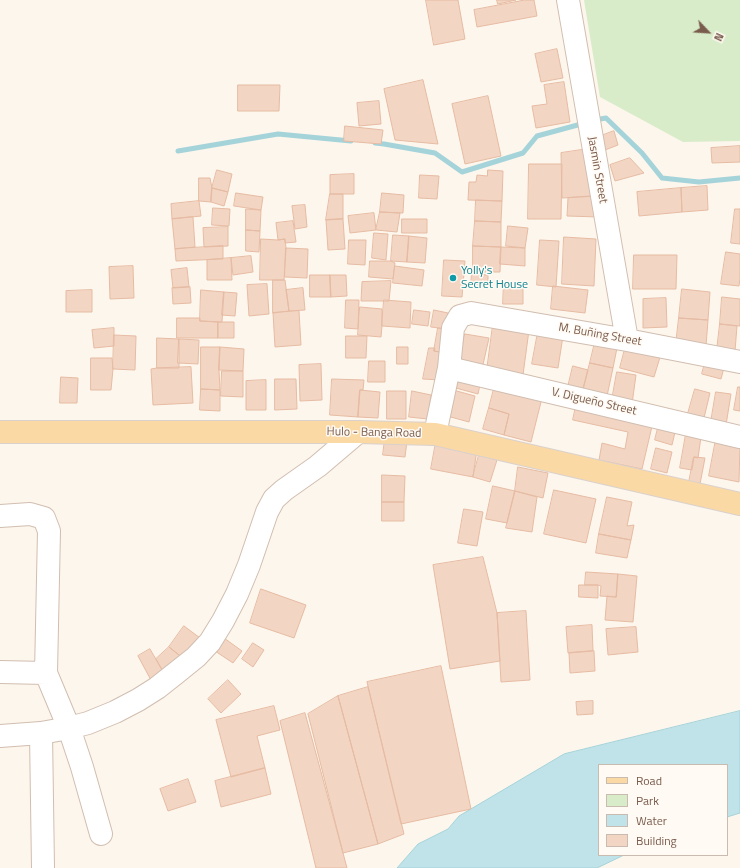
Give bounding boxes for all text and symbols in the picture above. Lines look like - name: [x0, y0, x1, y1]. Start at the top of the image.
- north arrow: [688, 12, 728, 52]
- text: N: [710, 30, 728, 44]
- street label: Jasmin Street: [584, 135, 610, 205]
- place label: Yolly's Secret House: [461, 264, 528, 292]
- marker: Yolly's Secret House: [448, 273, 458, 283]
- street label: M. Buñing Street: [557, 321, 643, 349]
- street label: V. Digueño Street: [550, 385, 638, 419]
- street label: Hulo - Banga Road: [326, 425, 422, 441]
- legend: [598, 764, 728, 856]
- text: Road: [636, 771, 662, 790]
- text: Park: [636, 791, 659, 810]
- text: Water: [636, 811, 667, 830]
- text: Building: [636, 831, 677, 850]

